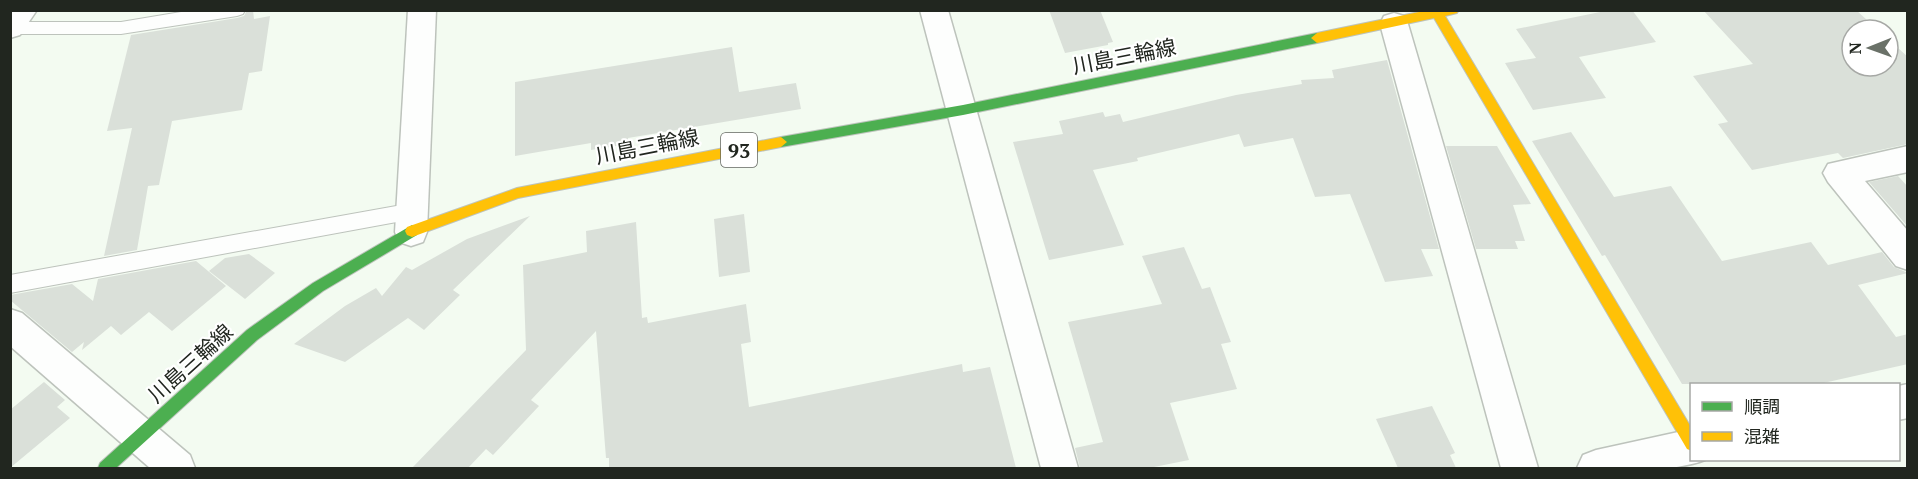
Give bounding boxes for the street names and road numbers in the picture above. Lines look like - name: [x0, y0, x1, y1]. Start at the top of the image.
- street label: 川島三輪線: [1070, 32, 1178, 80]
- street label: 川島三輪線: [593, 122, 701, 170]
- road number: 93: [721, 133, 757, 167]
- street label: 川島三輪線: [142, 317, 238, 409]

